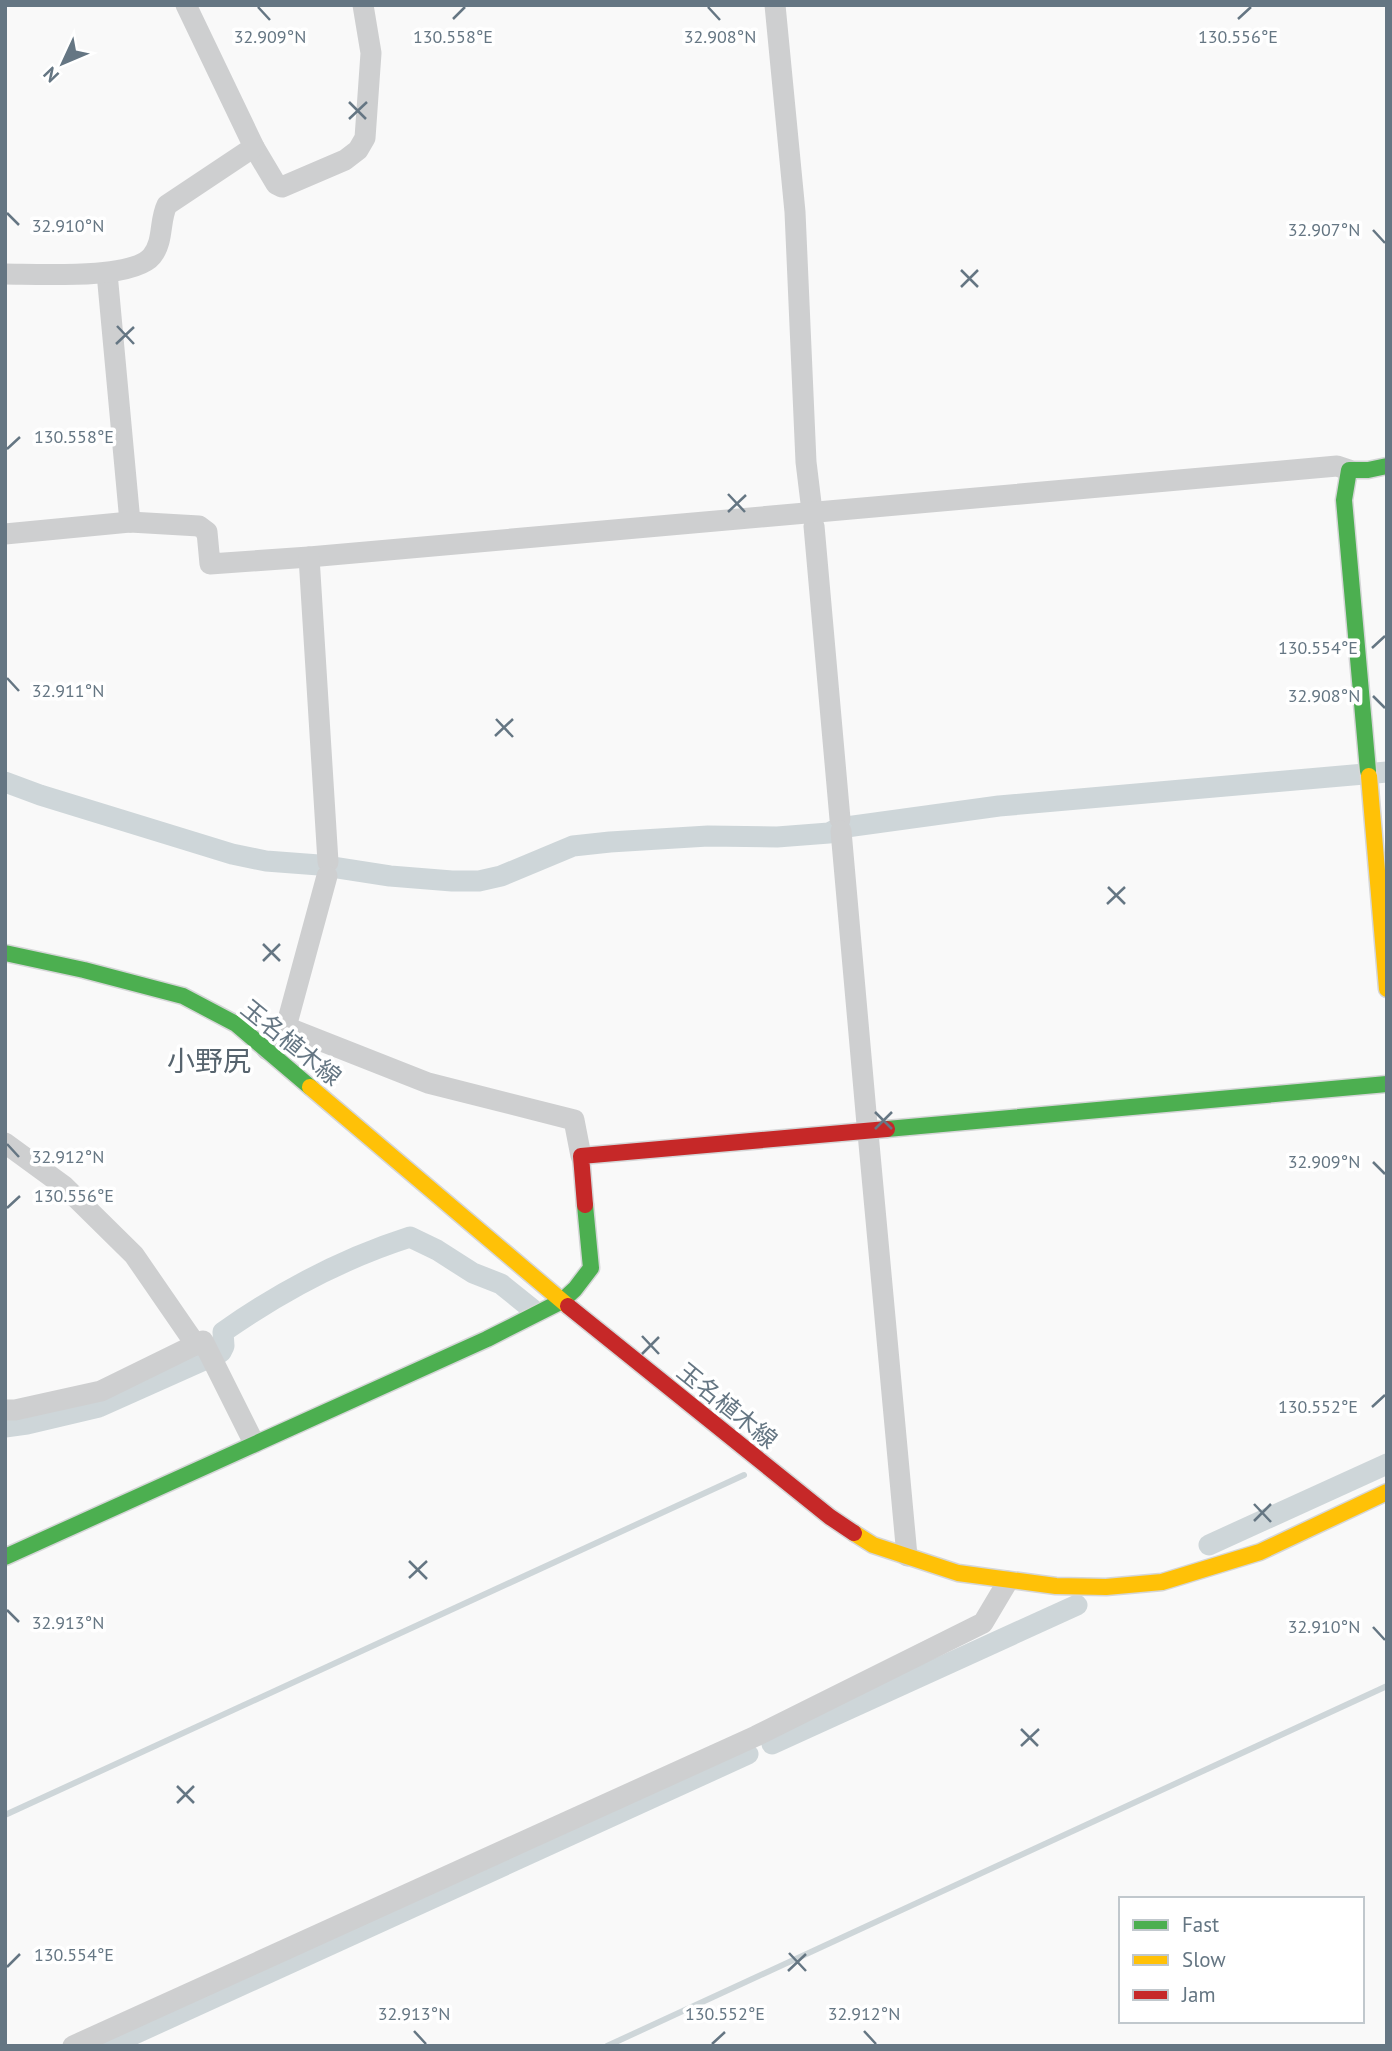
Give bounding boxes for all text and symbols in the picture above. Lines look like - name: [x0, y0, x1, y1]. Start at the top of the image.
- text: 32.909°N: [234, 25, 306, 48]
- text: 130.558°E: [413, 25, 493, 48]
- text: 32.908°N: [684, 25, 756, 48]
- text: 130.556°E: [1198, 25, 1278, 48]
- north arrow: [28, 28, 98, 98]
- text: N: [38, 62, 64, 88]
- text: 32.910°N: [32, 214, 104, 237]
- text: 32.907°N: [1288, 218, 1360, 241]
- text: 130.558°E: [34, 425, 114, 448]
- text: 130.554°E: [1278, 636, 1358, 659]
- text: 32.911°N: [32, 679, 104, 702]
- text: 32.908°N: [1288, 684, 1360, 707]
- street label: 玉名植木線: [235, 993, 348, 1092]
- district label: 小野尻: [167, 1042, 251, 1079]
- text: 32.912°N: [32, 1145, 104, 1168]
- text: 32.909°N: [1288, 1150, 1360, 1173]
- text: 130.556°E: [34, 1184, 114, 1207]
- street label: 玉名植木線: [671, 1356, 784, 1455]
- text: 130.552°E: [1278, 1395, 1358, 1418]
- text: 32.913°N: [32, 1611, 104, 1634]
- text: 32.910°N: [1288, 1615, 1360, 1638]
- legend: [1119, 1897, 1364, 2023]
- text: Fast: [1182, 1911, 1219, 1938]
- text: 130.554°E: [34, 1943, 114, 1966]
- text: Slow: [1182, 1946, 1226, 1973]
- text: Jam: [1181, 1981, 1216, 2008]
- text: 32.913°N: [378, 2002, 450, 2025]
- text: 130.552°E: [685, 2002, 765, 2025]
- text: 32.912°N: [828, 2002, 900, 2025]

